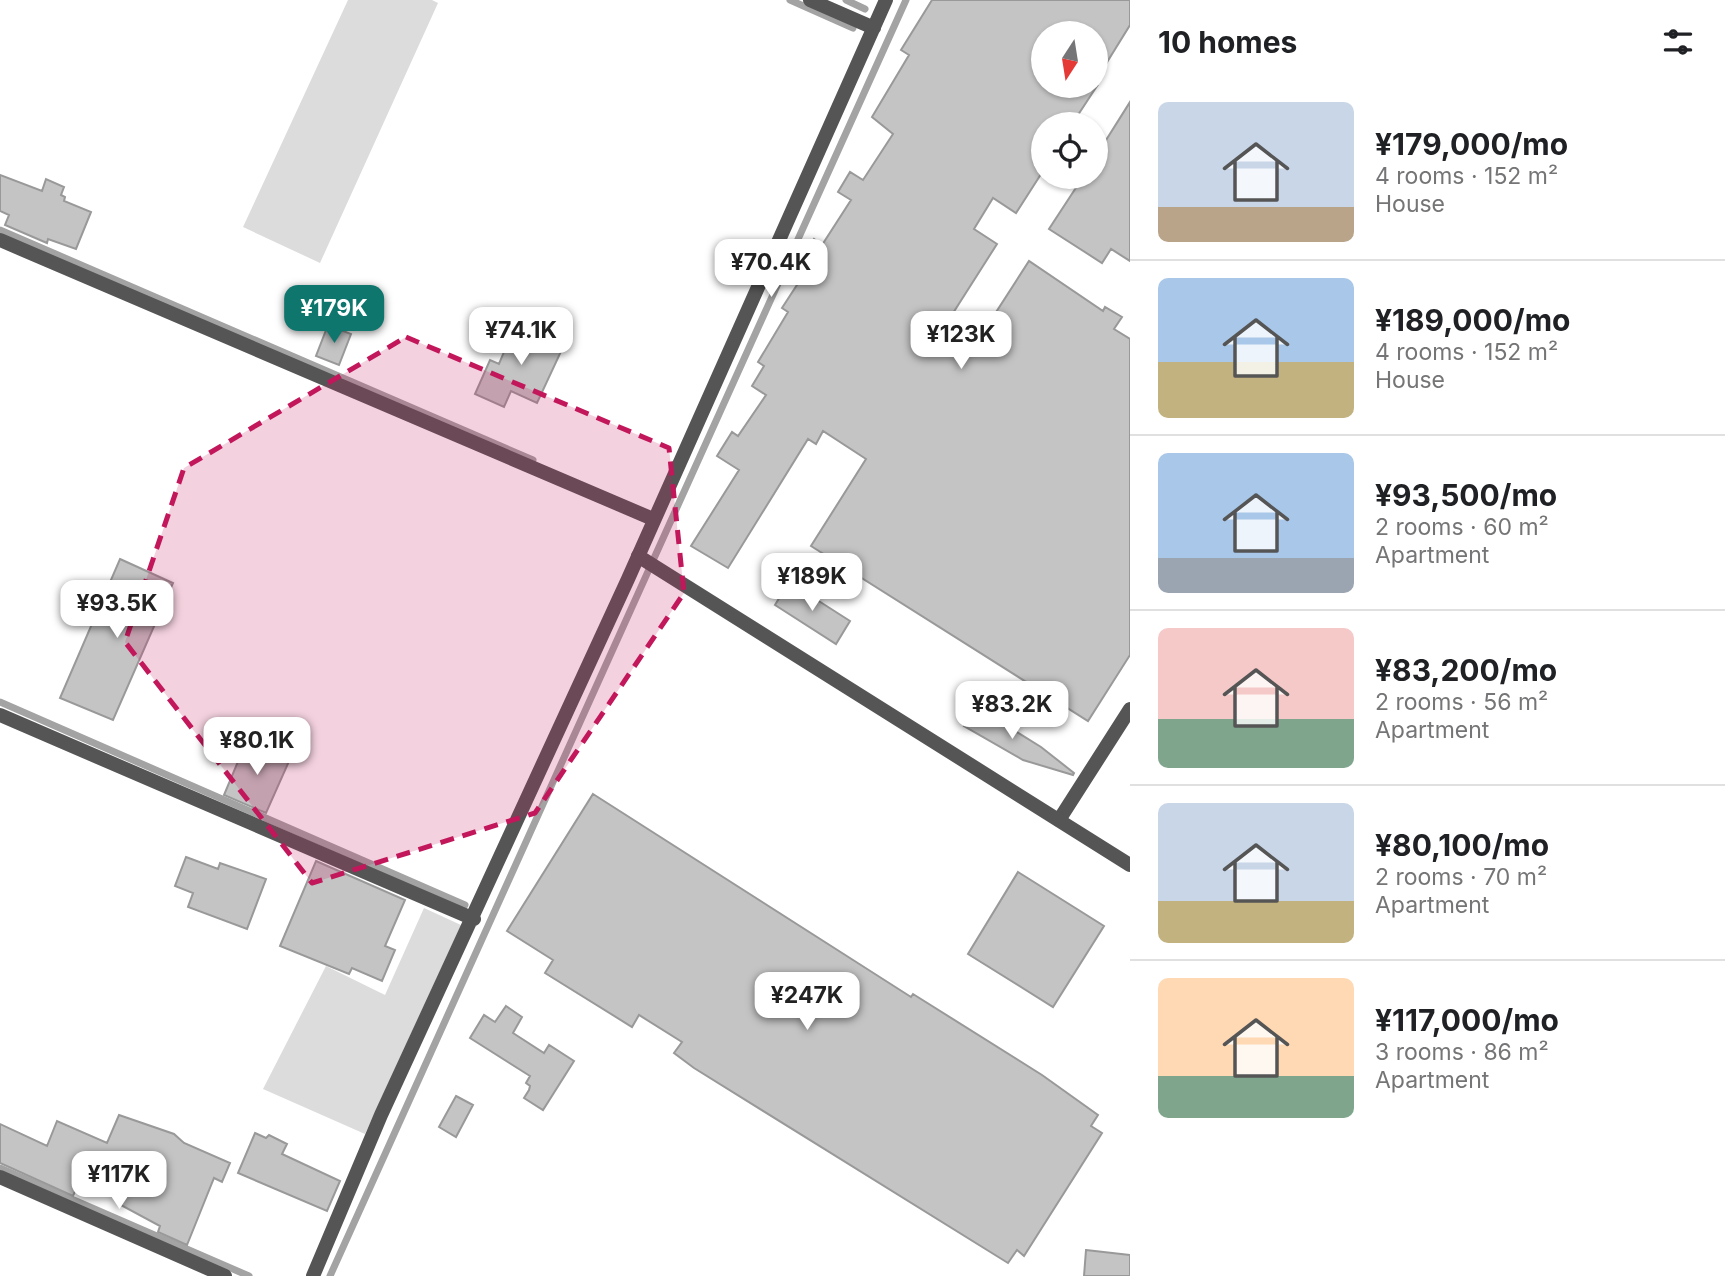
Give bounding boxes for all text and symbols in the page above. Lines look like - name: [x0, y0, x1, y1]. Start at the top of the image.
- north arrow: [1031, 21, 1108, 98]
- map controls: [1031, 21, 1108, 189]
- icon: filters: [1659, 23, 1697, 61]
- text: 10 homes: [1158, 24, 1297, 60]
- button: locate: [1031, 112, 1108, 189]
- text: ¥179,000/mo: [1375, 126, 1568, 162]
- icon: home: [1214, 130, 1298, 214]
- text: 4 rooms · 152 m²: [1375, 162, 1558, 190]
- text: House: [1375, 190, 1445, 218]
- pin: ¥70.4K: [714, 240, 828, 299]
- text: ¥70.4K: [731, 248, 811, 276]
- pin: ¥179K: [285, 286, 383, 345]
- text: ¥179K: [300, 294, 368, 322]
- text: ¥189,000/mo: [1375, 302, 1570, 338]
- icon: home: [1214, 306, 1298, 390]
- pin: ¥74.1K: [464, 308, 578, 367]
- pin: ¥123K: [912, 312, 1010, 371]
- text: ¥74.1K: [485, 316, 557, 344]
- text: ¥123K: [927, 320, 995, 348]
- text: 4 rooms · 152 m²: [1375, 338, 1558, 366]
- text: House: [1375, 366, 1445, 394]
- text: ¥93,500/mo: [1375, 477, 1557, 513]
- icon: home: [1214, 481, 1298, 565]
- text: 2 rooms · 60 m²: [1375, 513, 1549, 541]
- text: Apartment: [1375, 541, 1489, 569]
- pin: ¥189K: [763, 554, 861, 613]
- text: ¥189K: [777, 562, 847, 590]
- pin: ¥93.5K: [60, 580, 174, 640]
- text: ¥93.5K: [76, 589, 158, 617]
- text: ¥83,200/mo: [1375, 652, 1557, 688]
- icon: home: [1214, 656, 1298, 740]
- pin: ¥83.2K: [955, 682, 1069, 741]
- text: 2 rooms · 56 m²: [1375, 688, 1548, 716]
- text: ¥83.2K: [971, 690, 1053, 718]
- text: Apartment: [1375, 716, 1489, 744]
- pin: ¥80.1K: [200, 718, 314, 777]
- text: ¥80.1K: [220, 726, 295, 754]
- text: ¥80,100/mo: [1375, 827, 1549, 863]
- icon: home: [1214, 831, 1298, 915]
- text: 2 rooms · 70 m²: [1375, 863, 1547, 891]
- text: Apartment: [1375, 891, 1489, 919]
- pin: ¥247K: [758, 972, 856, 1032]
- text: ¥247K: [771, 981, 843, 1009]
- text: ¥117,000/mo: [1375, 1002, 1559, 1038]
- icon: home: [1214, 1006, 1298, 1090]
- text: 3 rooms · 86 m²: [1375, 1038, 1549, 1066]
- text: Apartment: [1375, 1066, 1489, 1094]
- pin: ¥117K: [70, 1152, 168, 1211]
- text: ¥117K: [88, 1160, 150, 1188]

